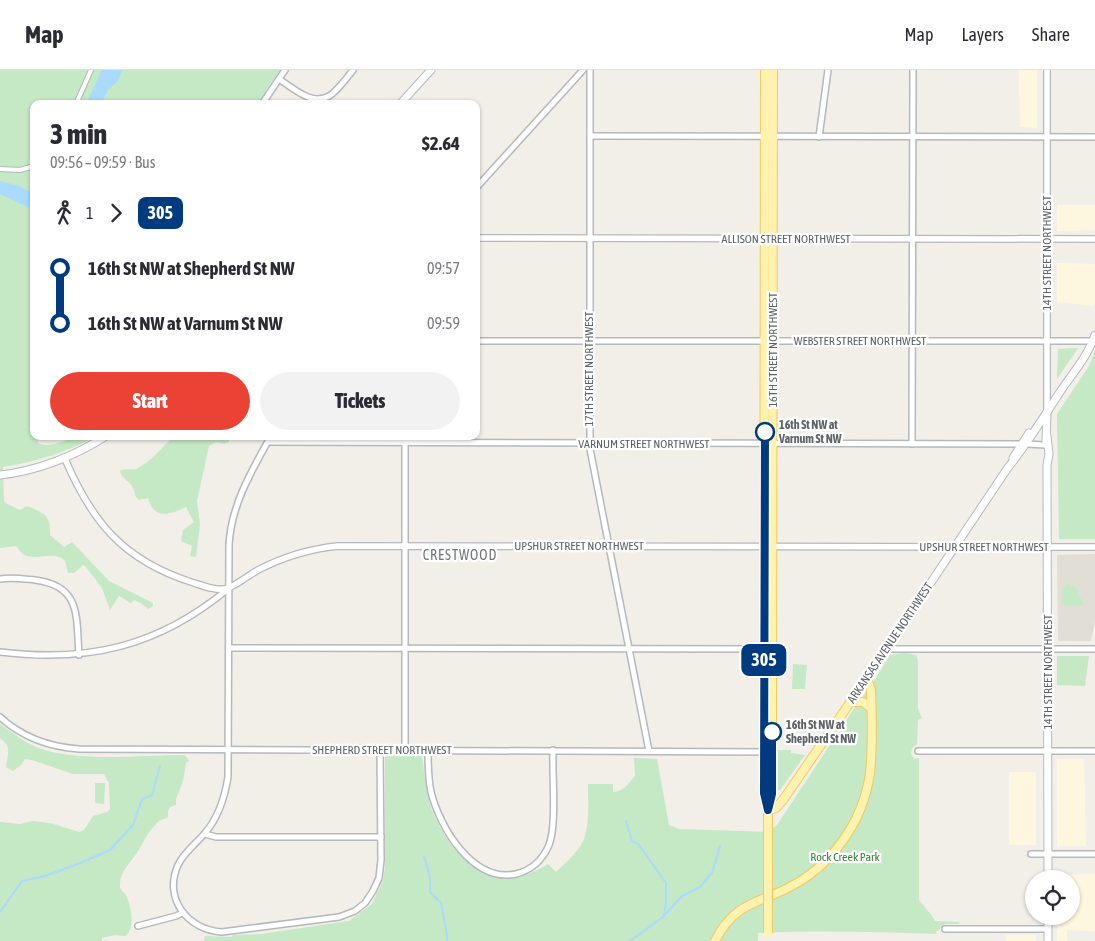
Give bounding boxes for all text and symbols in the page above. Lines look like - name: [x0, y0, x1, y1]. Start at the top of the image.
- text: Map: [25, 21, 64, 48]
- text: Map: [904, 24, 933, 45]
- text: Layers: [961, 24, 1004, 45]
- text: Share: [1032, 24, 1070, 45]
- text: 3 min: [50, 118, 107, 150]
- text: $2.64: [422, 132, 460, 154]
- text: 09:56 – 09:59 · Bus: [50, 153, 155, 171]
- street label: 14TH STREET NORTHWEST: [1040, 195, 1054, 311]
- icon: walk: [50, 199, 78, 227]
- icon: forward: [102, 199, 130, 227]
- text: 305: [148, 202, 173, 223]
- text: 1: [86, 204, 94, 222]
- street label: ALLISON STREET NORTHWEST: [722, 232, 851, 246]
- text: 16th St NW at Shepherd St NW: [88, 257, 295, 279]
- text: 09:57: [427, 259, 460, 277]
- street label: 16TH STREET NORTHWEST: [766, 292, 780, 408]
- street label: 17TH STREET NORTHWEST: [582, 311, 596, 427]
- text: 16th St NW at Varnum St NW: [88, 312, 283, 334]
- text: 09:59: [427, 314, 460, 332]
- street label: WEBSTER STREET NORTHWEST: [794, 334, 927, 348]
- button: Start: [50, 372, 250, 430]
- button: Tickets: [260, 372, 460, 430]
- place label: 16th St NW at Varnum St NW: [778, 418, 842, 446]
- marker: 16th St NW at Varnum St NW: [755, 422, 775, 442]
- street label: VARNUM STREET NORTHWEST: [578, 437, 710, 451]
- street label: UPSHUR STREET NORTHWEST: [514, 539, 645, 553]
- street label: UPSHUR STREET NORTHWEST: [919, 540, 1050, 554]
- district label: CRESTWOOD: [423, 547, 497, 563]
- street label: ARKANSAS AVENUE NORTHWEST: [844, 579, 936, 706]
- street label: 14TH STREET NORTHWEST: [1041, 614, 1055, 730]
- line badge: 305: [735, 644, 793, 676]
- text: 305: [751, 649, 777, 670]
- place label: 16th St NW at Shepherd St NW: [786, 718, 856, 746]
- marker: 16th St NW at Shepherd St NW: [762, 722, 782, 742]
- street label: SHEPHERD STREET NORTHWEST: [312, 743, 452, 757]
- park label: Rock Creek Park: [810, 850, 881, 864]
- map controls: [1025, 870, 1080, 925]
- button: locate: [1025, 870, 1080, 925]

